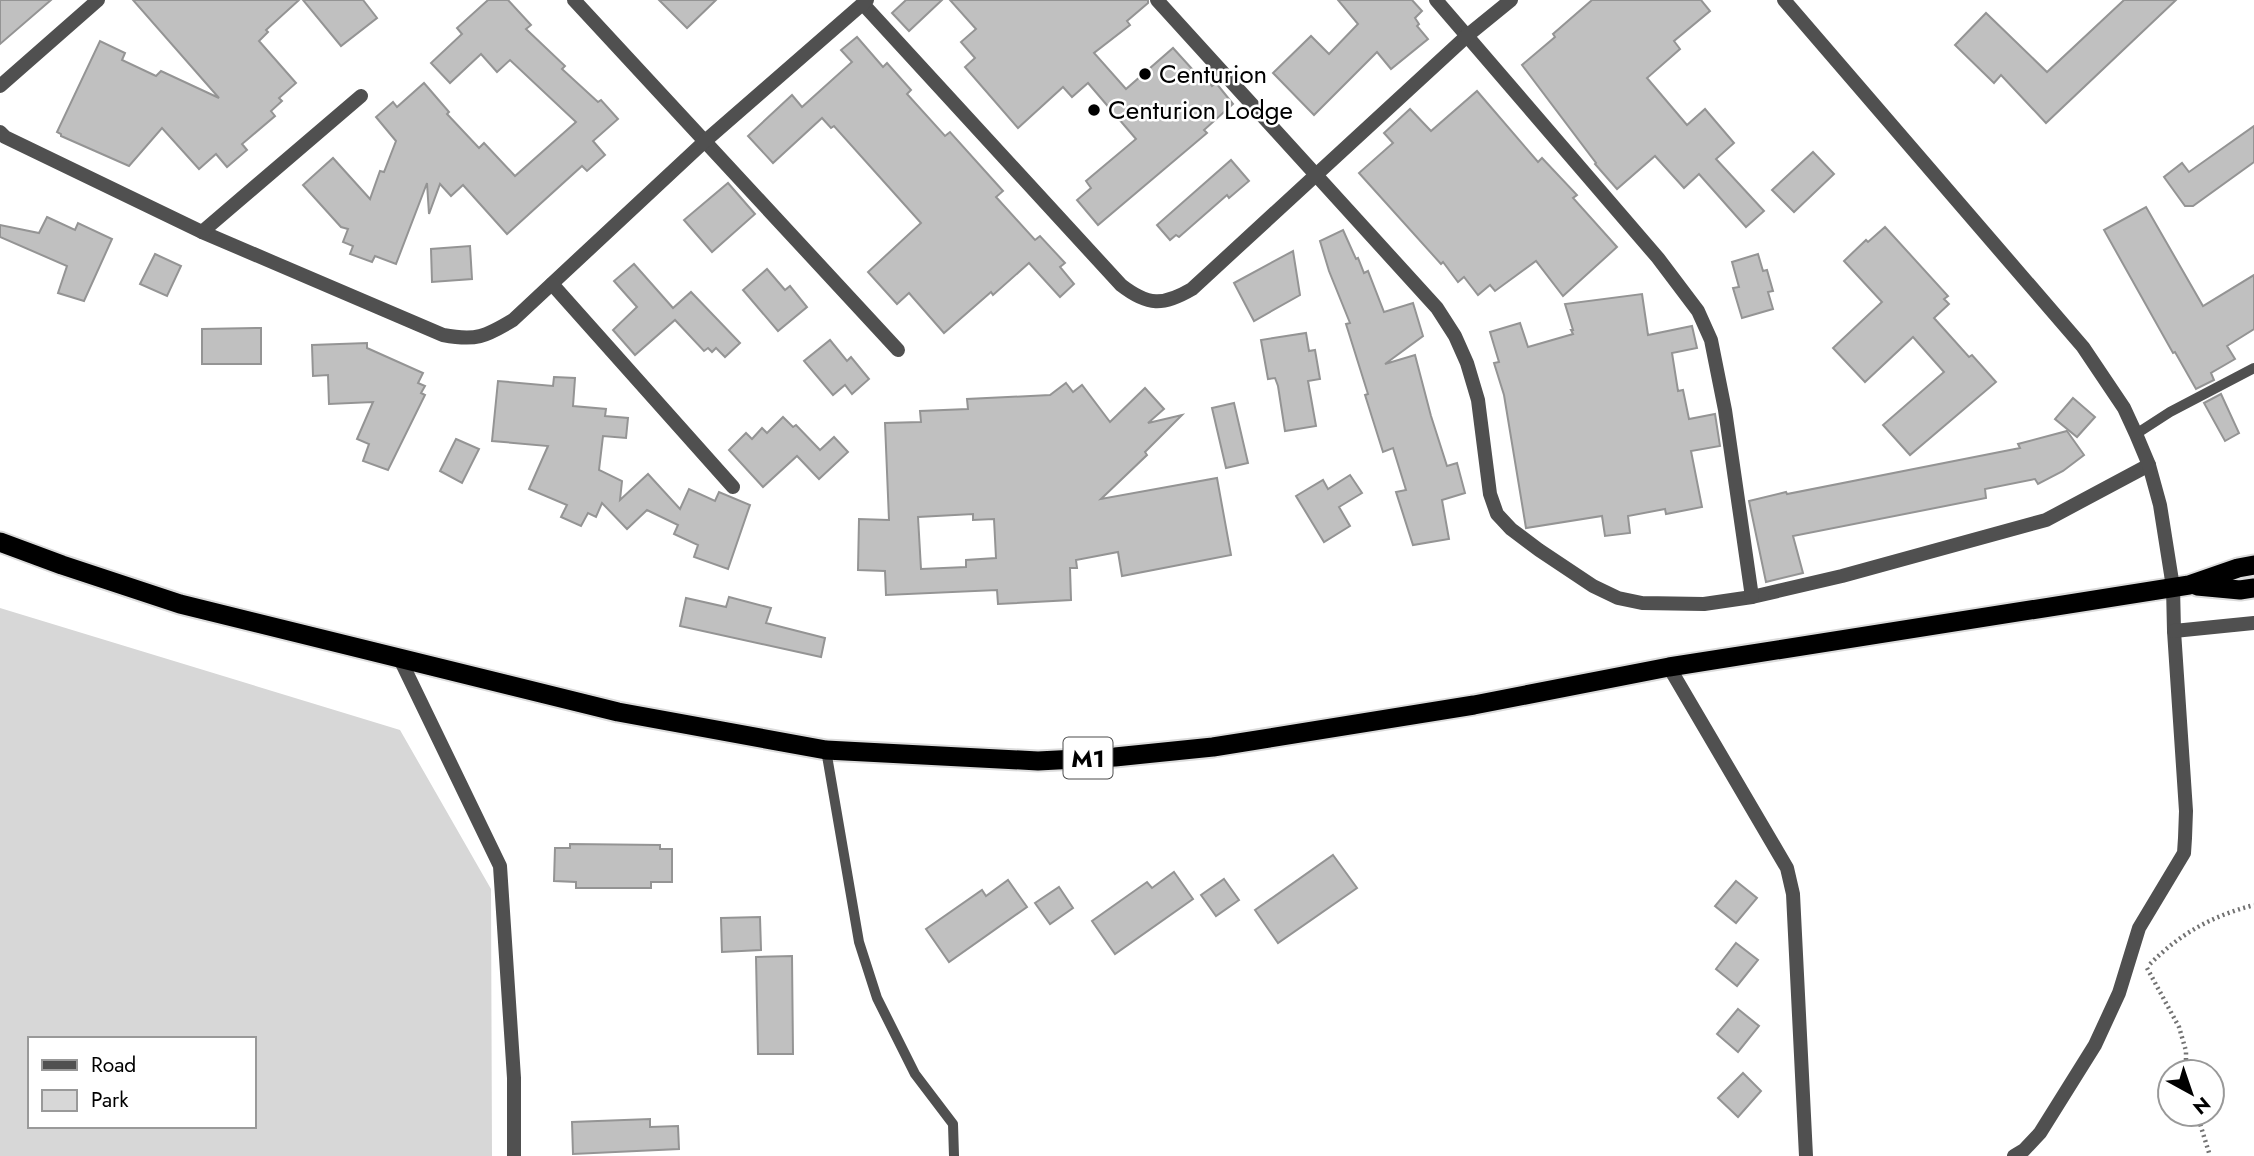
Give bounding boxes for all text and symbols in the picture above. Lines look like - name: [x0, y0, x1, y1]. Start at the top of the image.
- place label: Centurion: [1159, 55, 1267, 93]
- marker: Centurion: [1137, 66, 1153, 82]
- place label: Centurion Lodge: [1108, 91, 1293, 129]
- marker: Centurion Lodge: [1086, 102, 1102, 118]
- road number: M1: [1064, 738, 1112, 778]
- legend: [28, 1037, 256, 1128]
- text: Road: [91, 1050, 136, 1080]
- north arrow: [2156, 1058, 2226, 1128]
- text: Park: [91, 1085, 129, 1115]
- text: N: [2187, 1090, 2216, 1121]

